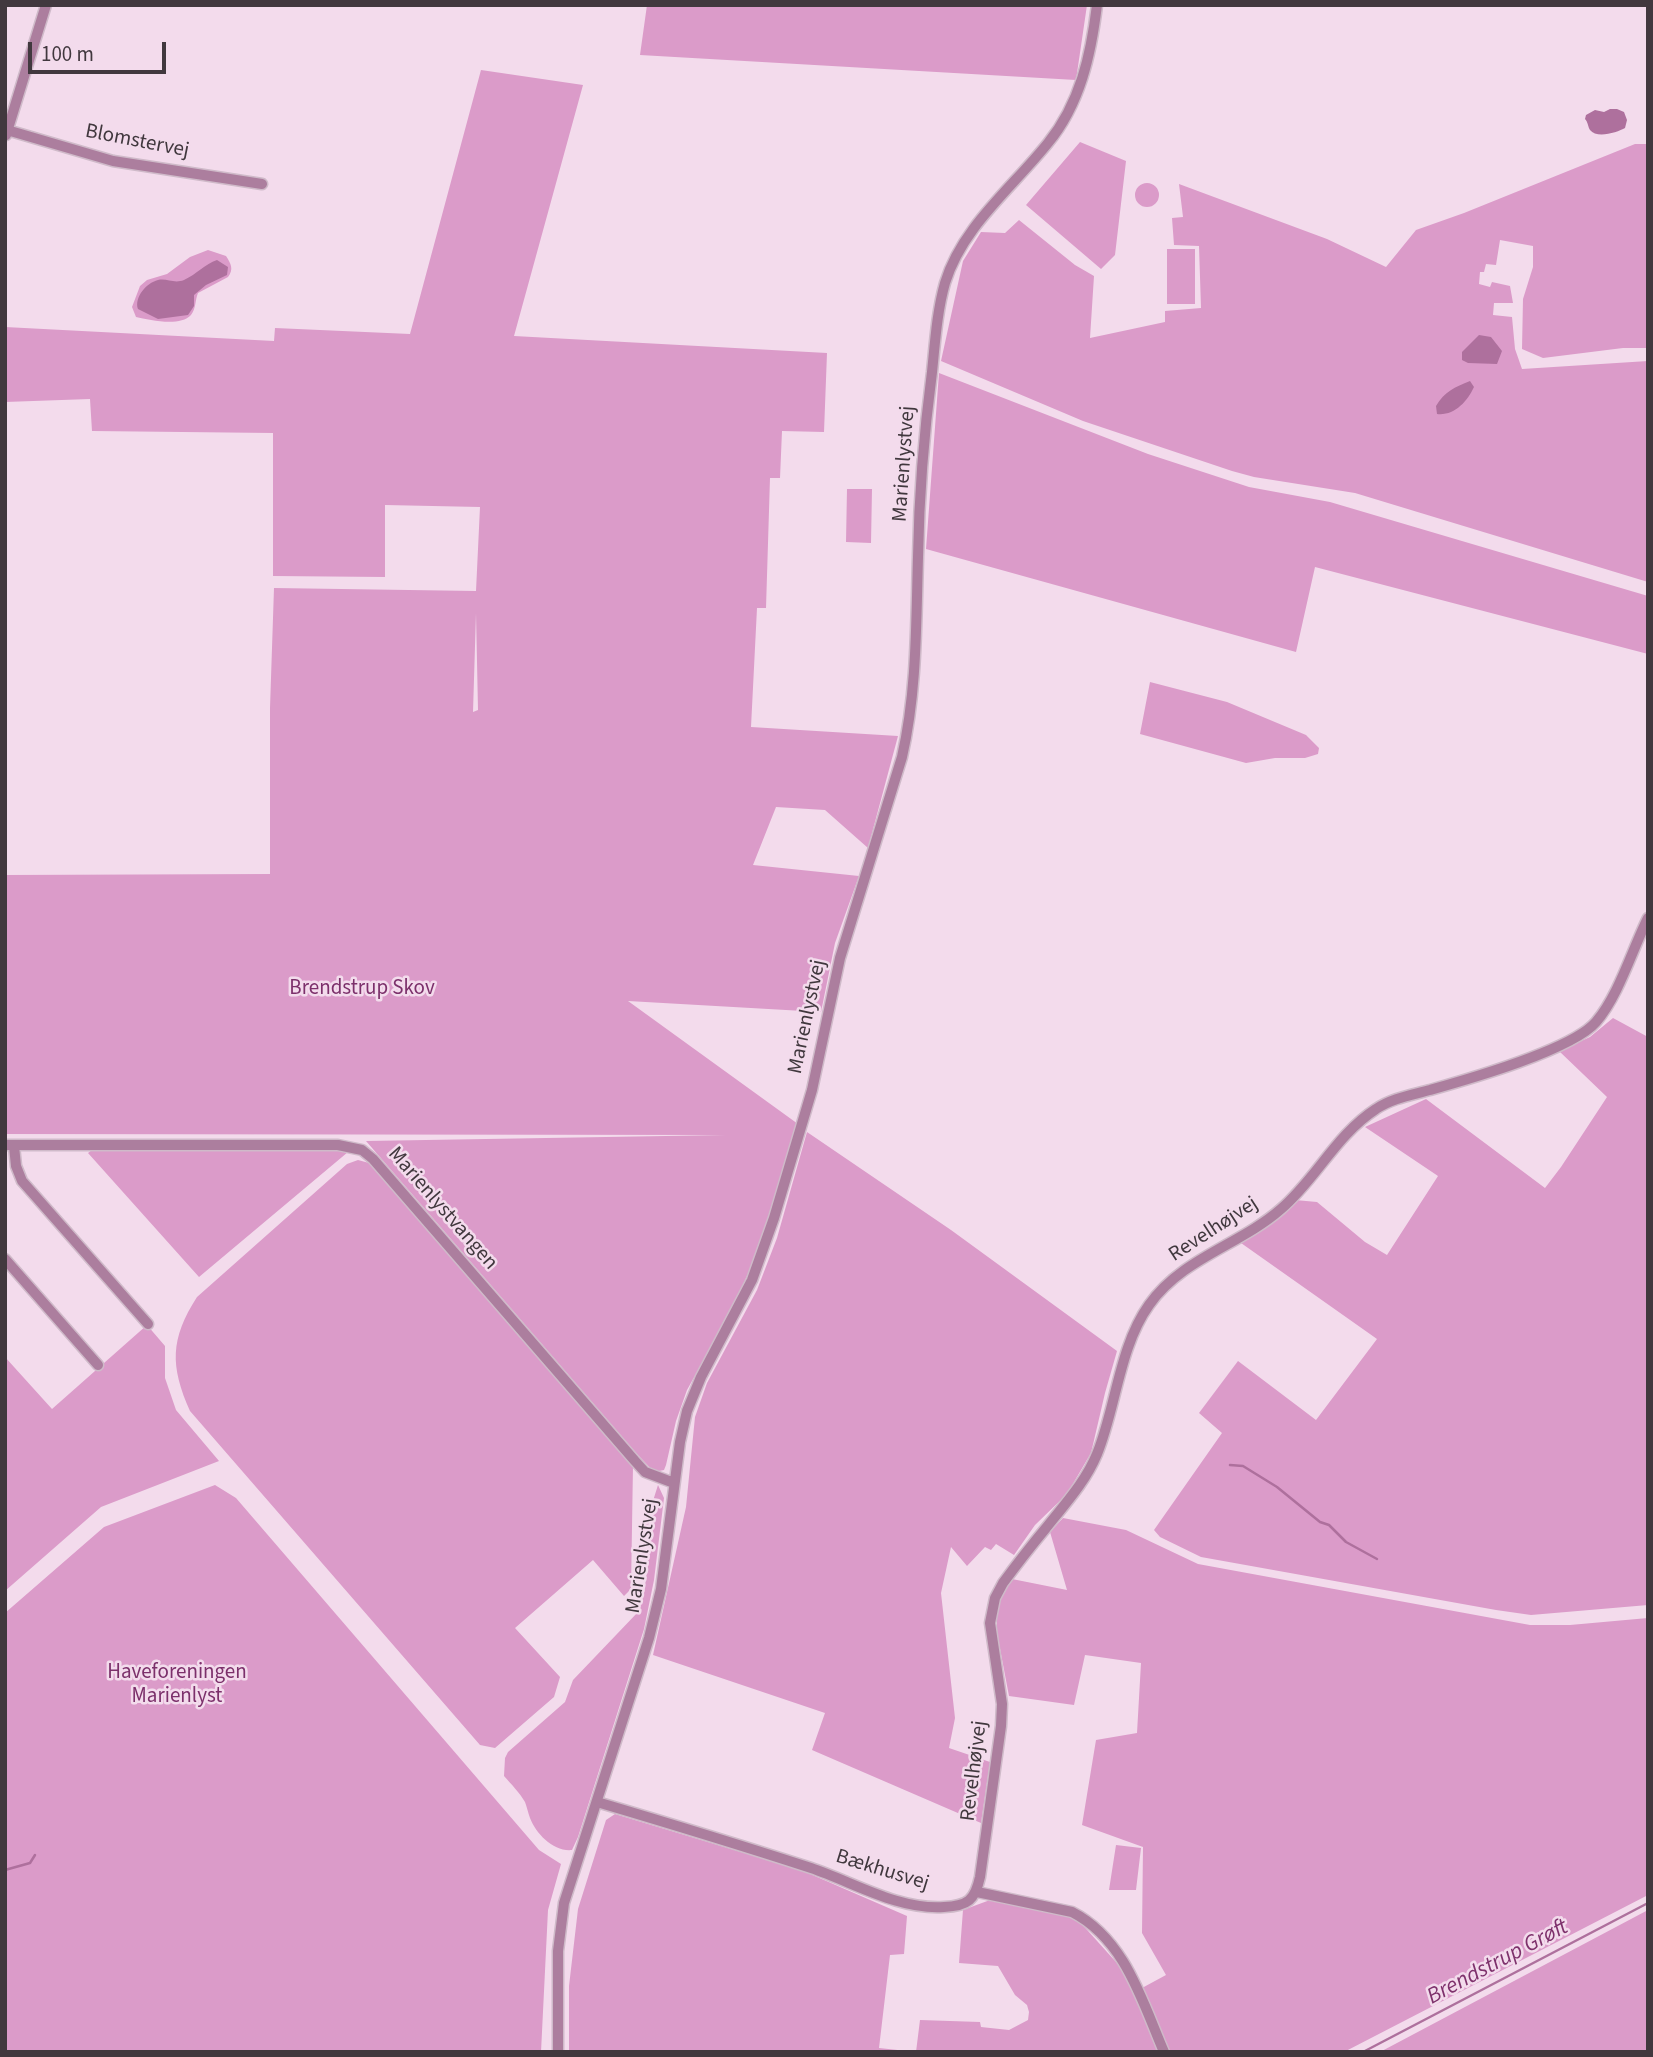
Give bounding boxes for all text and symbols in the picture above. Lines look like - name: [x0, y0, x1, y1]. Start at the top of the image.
- scale bar: [32, 28, 170, 72]
- text: 100 m: [41, 39, 94, 69]
- street label: Blomstervej: [83, 120, 191, 164]
- street label: Marienlystvej: [888, 405, 922, 523]
- street label: Marienlystvej: [784, 958, 832, 1076]
- park label: Brendstrup Skov: [289, 976, 435, 1002]
- street label: Marienlystvangen: [382, 1142, 502, 1276]
- street label: Revelhøjvej: [1165, 1192, 1263, 1268]
- street label: Marienlystvej: [621, 1497, 665, 1615]
- park label: Haveforeningen Marienlyst: [107, 1660, 247, 1710]
- street label: Revelhøjvej: [956, 1719, 994, 1823]
- street label: Bækhusvej: [832, 1845, 932, 1897]
- water label: Brendstrup Grøft: [1423, 1914, 1573, 2012]

